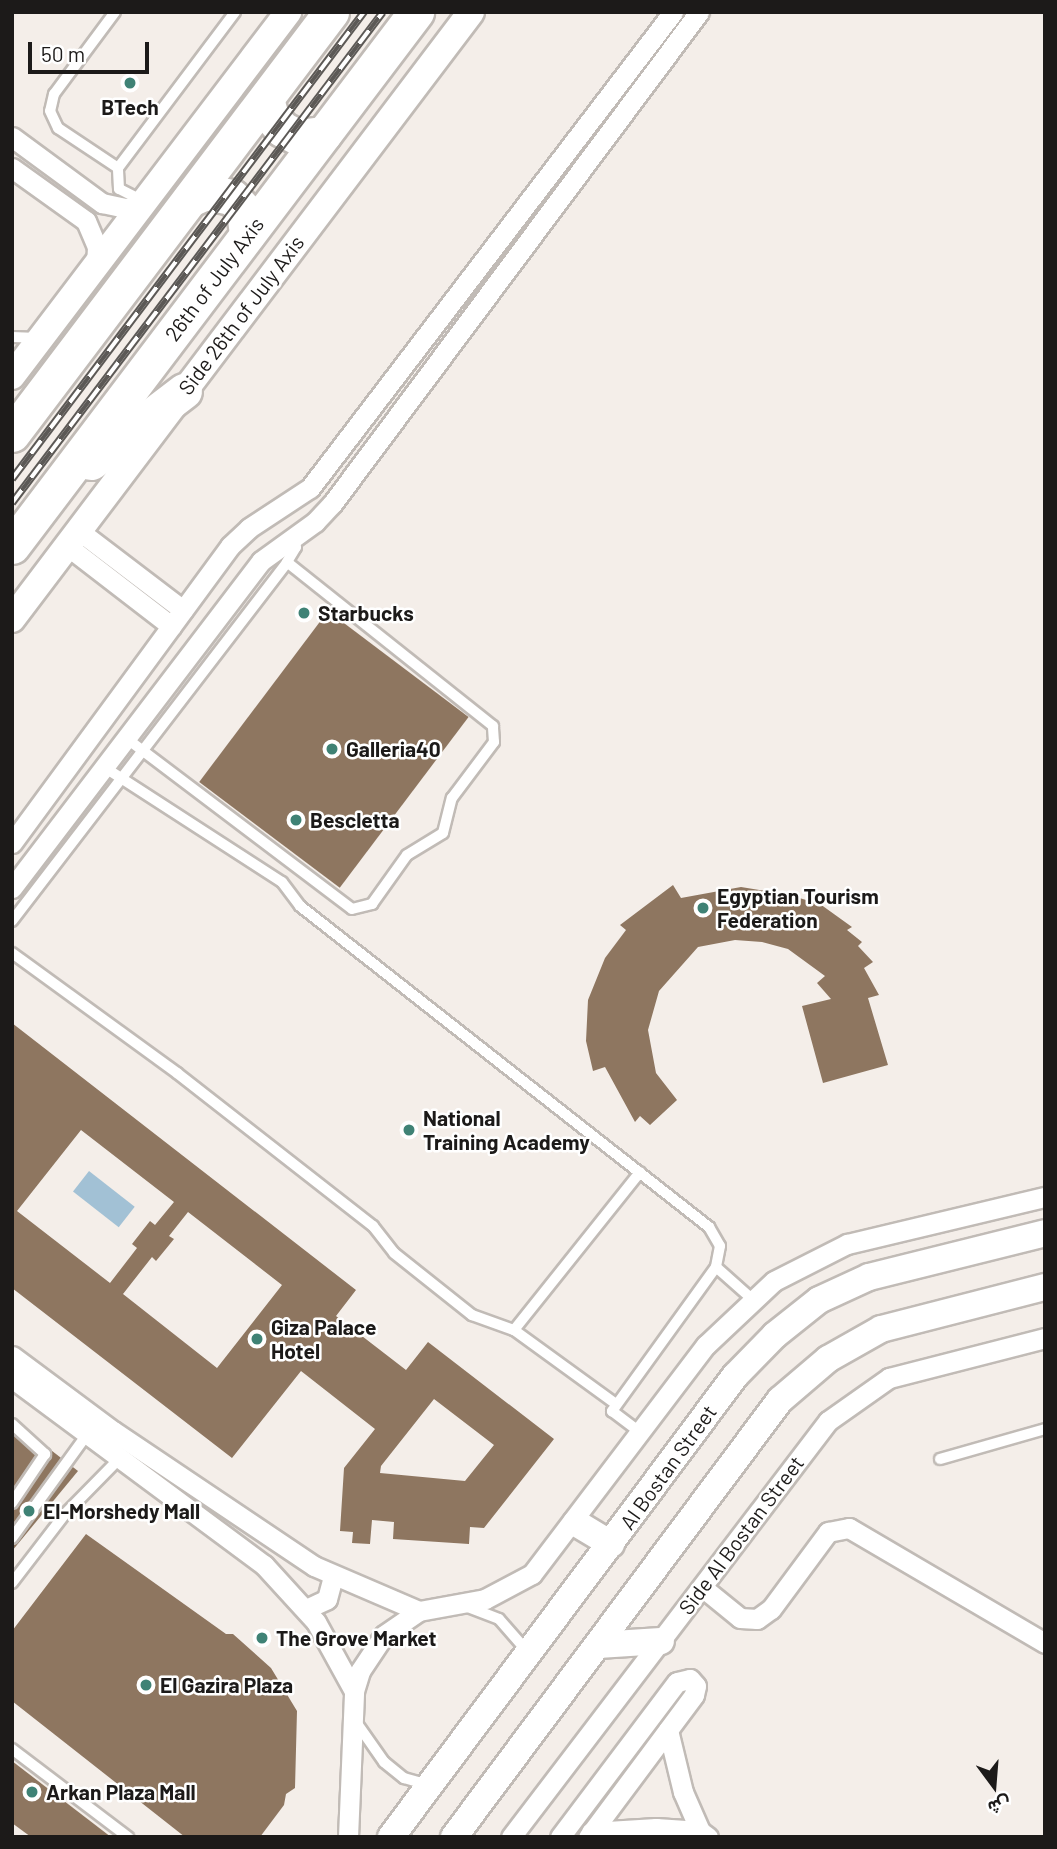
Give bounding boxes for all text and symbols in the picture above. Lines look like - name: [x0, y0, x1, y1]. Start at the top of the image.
- scale bar: [32, 28, 152, 72]
- text: 50 m: [41, 41, 85, 66]
- marker: BTech: [122, 75, 138, 91]
- place label: BTech: [101, 94, 159, 120]
- street label: 26th of July Axis: [159, 212, 269, 346]
- street label: Side 26th of July Axis: [173, 230, 309, 400]
- place label: Starbucks: [318, 600, 414, 626]
- marker: Starbucks: [296, 605, 312, 621]
- place label: Galleria40: [346, 736, 441, 762]
- marker: Galleria40: [324, 741, 340, 757]
- place label: Bescletta: [310, 807, 400, 833]
- marker: Bescletta: [288, 812, 304, 828]
- place label: Egyptian Tourism Federation: [717, 883, 879, 933]
- marker: Egyptian Tourism Federation: [695, 900, 711, 916]
- place label: National Training Academy: [423, 1105, 590, 1155]
- marker: National Training Academy: [401, 1122, 417, 1138]
- place label: Giza Palace Hotel: [271, 1314, 376, 1364]
- marker: Giza Palace Hotel: [249, 1331, 265, 1347]
- street label: Al Bostan Street: [614, 1400, 722, 1534]
- street label: Side Al Bostan Street: [673, 1451, 809, 1619]
- place label: El-Morshedy Mall: [43, 1498, 200, 1524]
- marker: El-Morshedy Mall: [21, 1503, 37, 1519]
- place label: The Grove Market: [276, 1625, 437, 1651]
- marker: The Grove Market: [254, 1630, 270, 1646]
- place label: El Gazira Plaza: [160, 1672, 293, 1698]
- marker: El Gazira Plaza: [138, 1677, 154, 1693]
- north arrow: [959, 1751, 1029, 1821]
- place label: Arkan Plaza Mall: [46, 1779, 196, 1805]
- marker: Arkan Plaza Mall: [24, 1784, 40, 1800]
- text: ش: [986, 1792, 1014, 1821]

